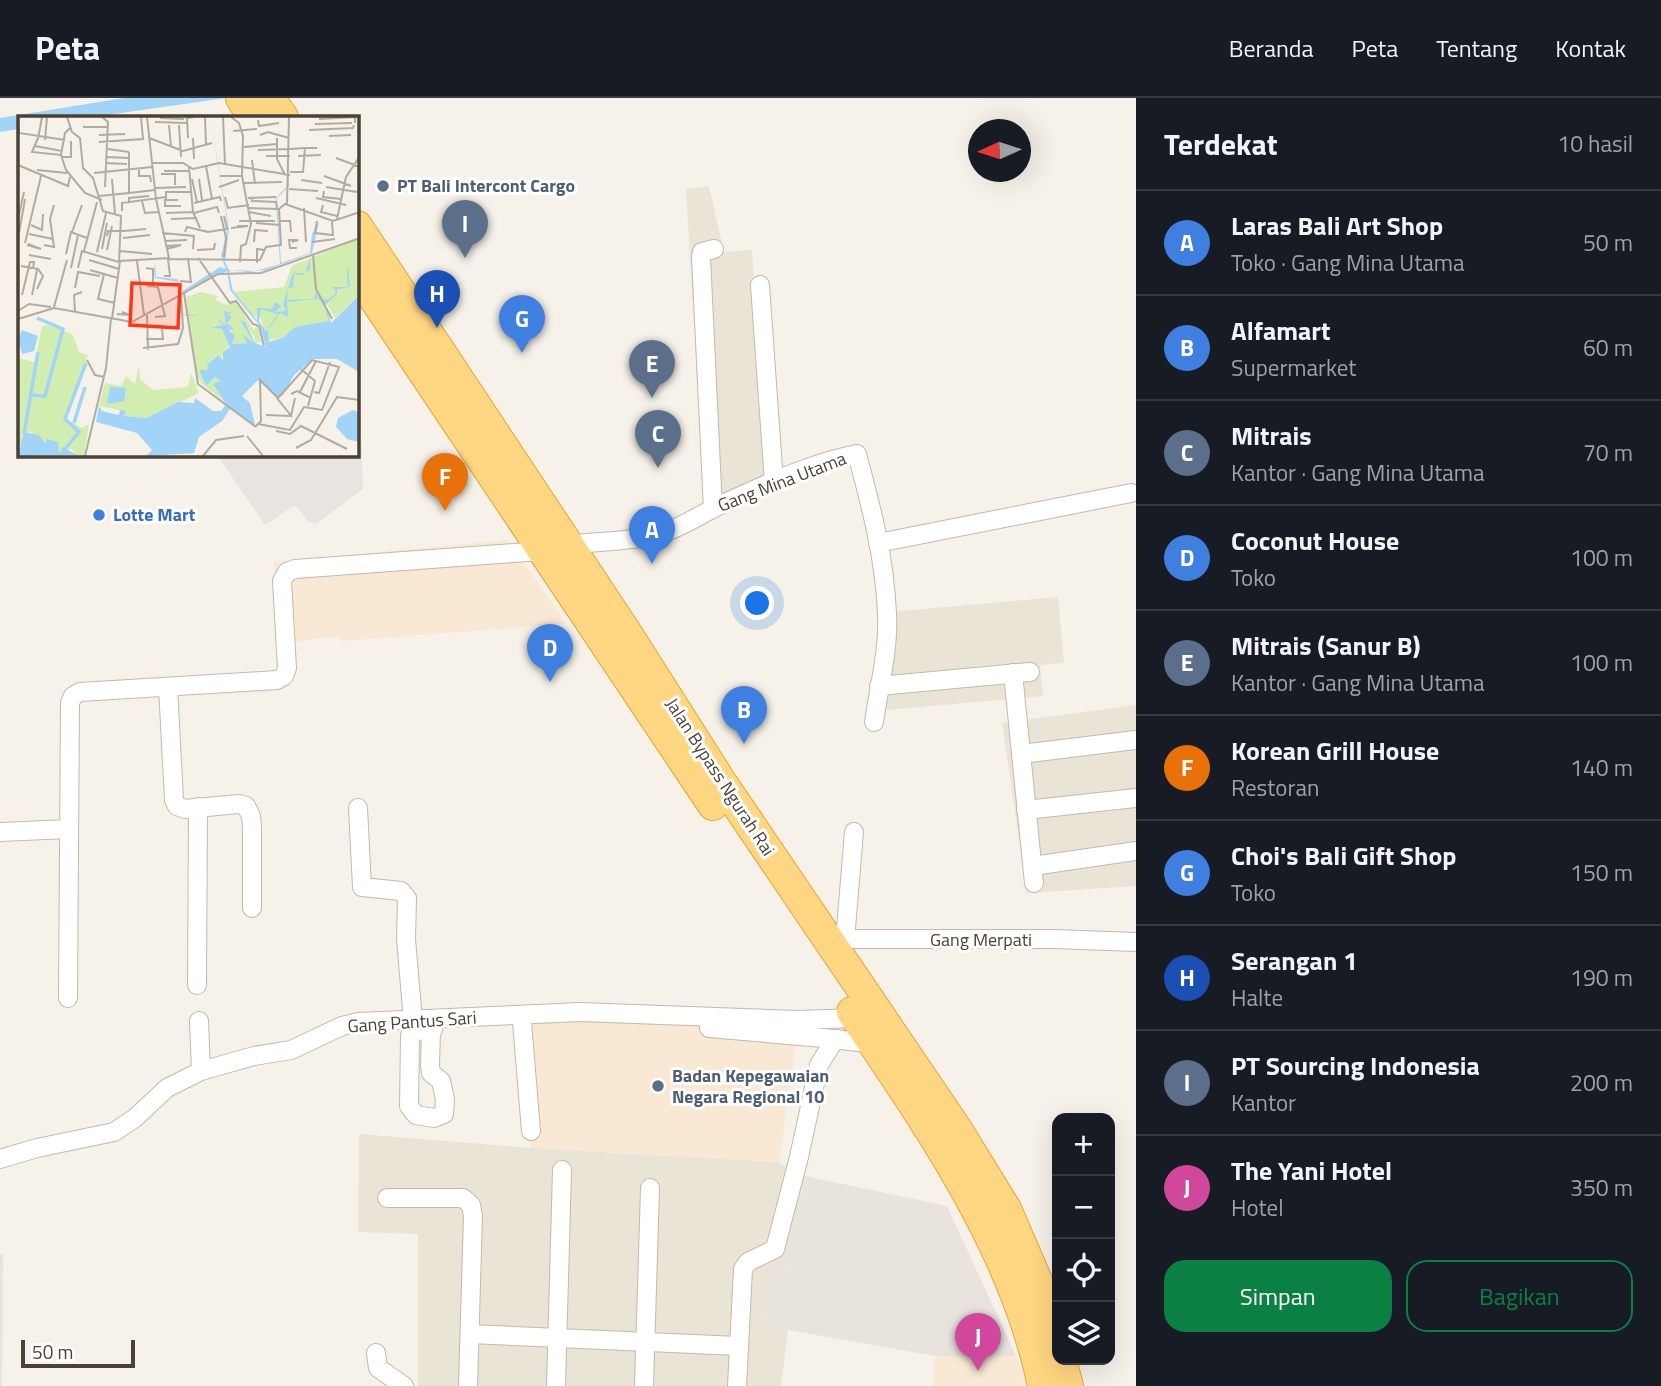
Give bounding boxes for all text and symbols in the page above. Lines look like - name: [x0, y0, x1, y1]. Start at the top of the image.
- text: Peta: [35, 23, 100, 73]
- text: Beranda: [1229, 30, 1314, 66]
- text: Peta: [1352, 30, 1398, 66]
- text: Tentang: [1436, 30, 1517, 66]
- text: Kontak: [1555, 30, 1626, 66]
- inset map: [18, 116, 359, 457]
- north arrow: [968, 119, 1031, 182]
- text: Terdekat: [1164, 121, 1278, 167]
- text: 10 hasil: [1557, 126, 1633, 161]
- place label: PT Bali Intercont Cargo: [397, 172, 575, 199]
- marker: PT Bali Intercont Cargo: [375, 178, 391, 194]
- pin: I: [442, 200, 488, 258]
- text: Laras Bali Art Shop: [1231, 206, 1443, 245]
- text: A: [1180, 225, 1194, 260]
- text: 50 m: [1583, 225, 1633, 260]
- text: Toko · Gang Mina Utama: [1231, 245, 1465, 280]
- pin: H: [414, 270, 460, 328]
- pin: G: [499, 295, 545, 353]
- text: Alfamart: [1231, 311, 1330, 350]
- text: B: [1180, 330, 1194, 365]
- text: 60 m: [1583, 330, 1633, 365]
- pin: E: [629, 340, 675, 398]
- text: Supermarket: [1231, 350, 1356, 385]
- pin: C: [635, 410, 681, 468]
- text: Mitrais: [1231, 416, 1311, 455]
- text: C: [1181, 435, 1193, 470]
- text: 70 m: [1583, 435, 1633, 470]
- street label: Gang Mina Utama: [714, 445, 850, 518]
- pin: F: [422, 453, 468, 511]
- text: Kantor · Gang Mina Utama: [1231, 455, 1485, 490]
- place label: Lotte Mart: [113, 501, 196, 528]
- pin: A: [629, 506, 675, 564]
- marker: Lotte Mart: [91, 507, 107, 523]
- text: Coconut House: [1231, 521, 1399, 560]
- text: D: [1180, 540, 1194, 575]
- text: 100 m: [1570, 540, 1633, 575]
- text: Toko: [1231, 560, 1276, 595]
- your location: [740, 586, 774, 620]
- pin: D: [527, 624, 573, 682]
- text: Mitrais (Sanur B): [1231, 626, 1421, 665]
- text: E: [1181, 645, 1193, 680]
- text: 100 m: [1570, 645, 1633, 680]
- text: Kantor · Gang Mina Utama: [1231, 665, 1485, 700]
- pin: B: [721, 686, 767, 744]
- street label: Jalan Bypass Ngurah Rai: [661, 694, 779, 860]
- text: Korean Grill House: [1231, 731, 1439, 770]
- text: F: [1181, 750, 1193, 785]
- text: 140 m: [1570, 750, 1633, 785]
- text: Restoran: [1231, 770, 1319, 805]
- text: Choi's Bali Gift Shop: [1231, 836, 1456, 875]
- text: G: [1180, 855, 1194, 890]
- text: 150 m: [1570, 855, 1633, 890]
- text: Toko: [1231, 875, 1276, 910]
- street label: Gang Merpati: [930, 926, 1032, 953]
- text: Serangan 1: [1231, 941, 1358, 980]
- text: H: [1179, 960, 1195, 995]
- text: 190 m: [1570, 960, 1633, 995]
- text: Halte: [1231, 980, 1283, 1015]
- street label: Gang Pantus Sari: [347, 1004, 477, 1039]
- text: PT Sourcing Indonesia: [1231, 1046, 1480, 1085]
- place label: Badan Kepegawaian Negara Regional 10: [672, 1062, 829, 1110]
- text: I: [1184, 1065, 1190, 1100]
- text: 200 m: [1570, 1065, 1633, 1100]
- marker: Badan Kepegawaian Negara Regional 10: [650, 1078, 666, 1094]
- text: Kantor: [1231, 1085, 1296, 1120]
- map controls: [1052, 1113, 1115, 1365]
- button: +: [1052, 1113, 1115, 1176]
- text: The Yani Hotel: [1231, 1151, 1392, 1190]
- text: J: [1184, 1170, 1190, 1205]
- text: 350 m: [1570, 1170, 1633, 1205]
- button: −: [1052, 1176, 1115, 1239]
- text: Hotel: [1231, 1190, 1283, 1225]
- button: locate: [1052, 1239, 1115, 1302]
- button: Simpan: [1164, 1260, 1392, 1332]
- button: Bagikan: [1406, 1260, 1633, 1332]
- button: layers: [1052, 1302, 1115, 1365]
- pin: J: [955, 1313, 1001, 1371]
- scale bar: [21, 1337, 135, 1369]
- text: 50 m: [32, 1337, 73, 1366]

